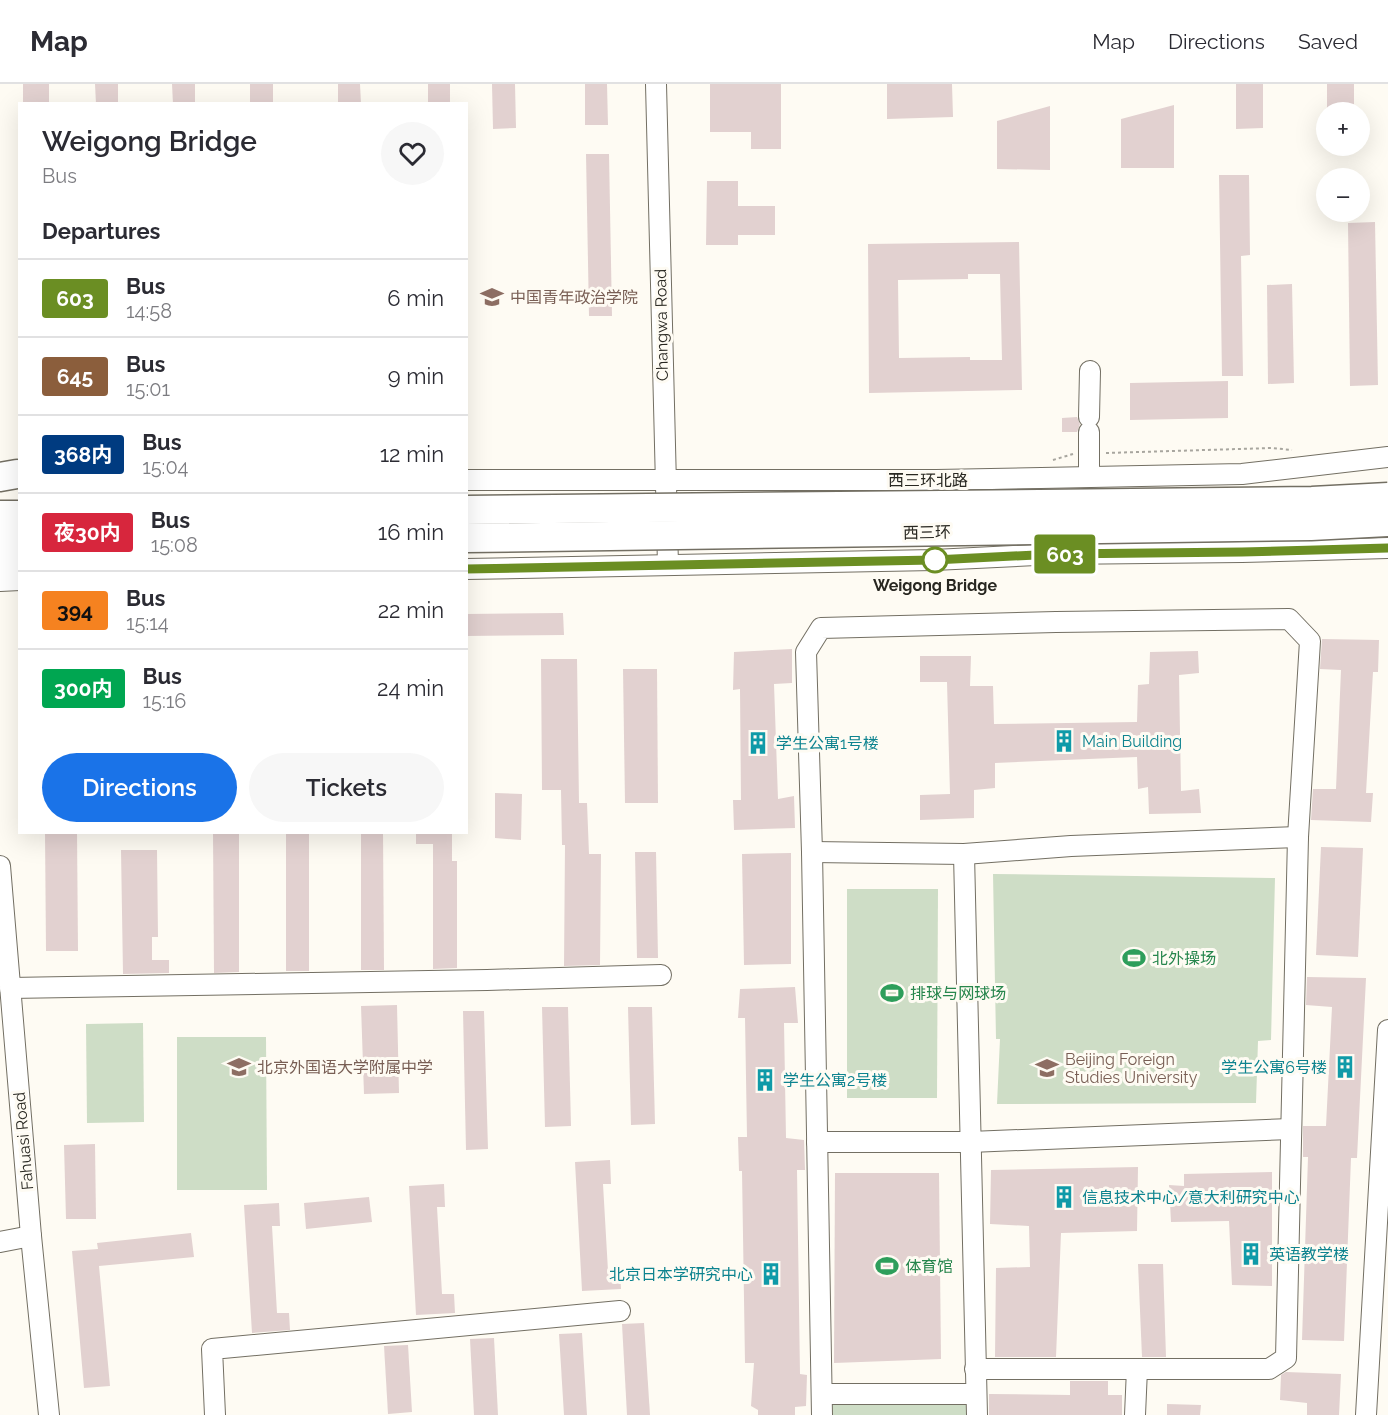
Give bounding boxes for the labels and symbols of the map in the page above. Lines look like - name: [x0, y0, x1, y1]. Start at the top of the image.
- street label: Changwa Road: [651, 269, 672, 381]
- school or university icon: 中国青年政治学院: [479, 284, 505, 310]
- place label: 中国青年政治学院: [510, 288, 638, 307]
- street label: 西三环北路: [888, 471, 968, 490]
- street label: 西三环: [903, 523, 951, 542]
- line badge: 603: [1030, 534, 1100, 574]
- marker: Weigong Bridge: [922, 547, 948, 573]
- place label: Weigong Bridge: [873, 576, 997, 595]
- building icon: Main Building: [1051, 728, 1077, 754]
- building icon: 学生公寓1号楼: [745, 730, 771, 756]
- place label: Main Building: [1082, 732, 1182, 751]
- place label: 学生公寓1号楼: [776, 734, 879, 753]
- sports icon: 北外操场: [1121, 945, 1147, 971]
- place label: 北外操场: [1152, 949, 1216, 968]
- sports icon: 排球与网球场: [879, 980, 905, 1006]
- place label: 排球与网球场: [910, 984, 1006, 1003]
- place label: Beijing Foreign Studies University: [1065, 1050, 1198, 1087]
- school or university icon: 北京外国语大学附属中学: [226, 1054, 252, 1080]
- building icon: 学生公寓6号楼: [1332, 1054, 1358, 1080]
- school or university icon: Beijing Foreign Studies University: [1034, 1055, 1060, 1081]
- place label: 北京外国语大学附属中学: [257, 1058, 433, 1077]
- place label: 学生公寓6号楼: [1221, 1058, 1327, 1077]
- building icon: 学生公寓2号楼: [752, 1067, 778, 1093]
- place label: 学生公寓2号楼: [783, 1071, 887, 1090]
- street label: Fahuasi Road: [10, 1091, 37, 1191]
- building icon: 信息技术中心/意大利研究中心: [1051, 1184, 1077, 1210]
- place label: 信息技术中心/意大利研究中心: [1082, 1188, 1300, 1207]
- building icon: 英语教学楼: [1238, 1241, 1264, 1267]
- place label: 英语教学楼: [1269, 1245, 1349, 1264]
- sports icon: 体育馆: [874, 1253, 900, 1279]
- place label: 体育馆: [905, 1257, 953, 1276]
- building icon: 北京日本学研究中心: [758, 1261, 784, 1287]
- place label: 北京日本学研究中心: [609, 1265, 753, 1284]

